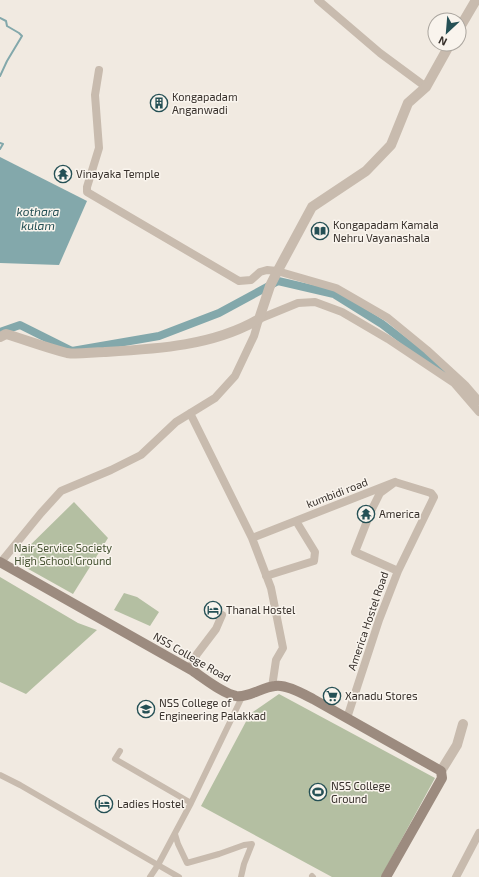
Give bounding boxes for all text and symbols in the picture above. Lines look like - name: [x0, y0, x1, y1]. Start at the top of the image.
- north arrow: [427, 12, 467, 52]
- text: N: [436, 34, 449, 49]
- place label: Kongapadam Anganwadi: [172, 90, 238, 116]
- building icon: Kongapadam Anganwadi: [149, 93, 169, 113]
- temple icon: Vinayaka Temple: [53, 164, 73, 184]
- place label: Vinayaka Temple: [76, 167, 160, 180]
- water label: kothara kulam: [17, 204, 59, 232]
- place label: Kongapadam Kamala Nehru Vayanashala: [333, 218, 439, 244]
- library icon: Kongapadam Kamala Nehru Vayanashala: [310, 221, 330, 241]
- street label: kumbidi road: [304, 475, 369, 510]
- temple icon: America: [356, 504, 376, 524]
- place label: America: [379, 507, 420, 520]
- park label: Nair Service Society High School Ground: [14, 541, 112, 567]
- street label: America Hostel Road: [345, 570, 391, 672]
- hotel icon: Thanal Hostel: [203, 600, 223, 620]
- place label: Thanal Hostel: [226, 603, 296, 616]
- street label: NSS College Road: [151, 629, 233, 684]
- supermarket icon: Xanadu Stores: [322, 686, 342, 706]
- place label: Xanadu Stores: [345, 689, 418, 702]
- place label: NSS College of Engineering Palakkad: [159, 696, 266, 722]
- school or university icon: NSS College of Engineering Palakkad: [136, 699, 156, 719]
- place label: NSS College Ground: [331, 779, 391, 805]
- sports icon: NSS College Ground: [308, 782, 328, 802]
- hotel icon: Ladies Hostel: [94, 794, 114, 814]
- place label: Ladies Hostel: [117, 797, 185, 810]

